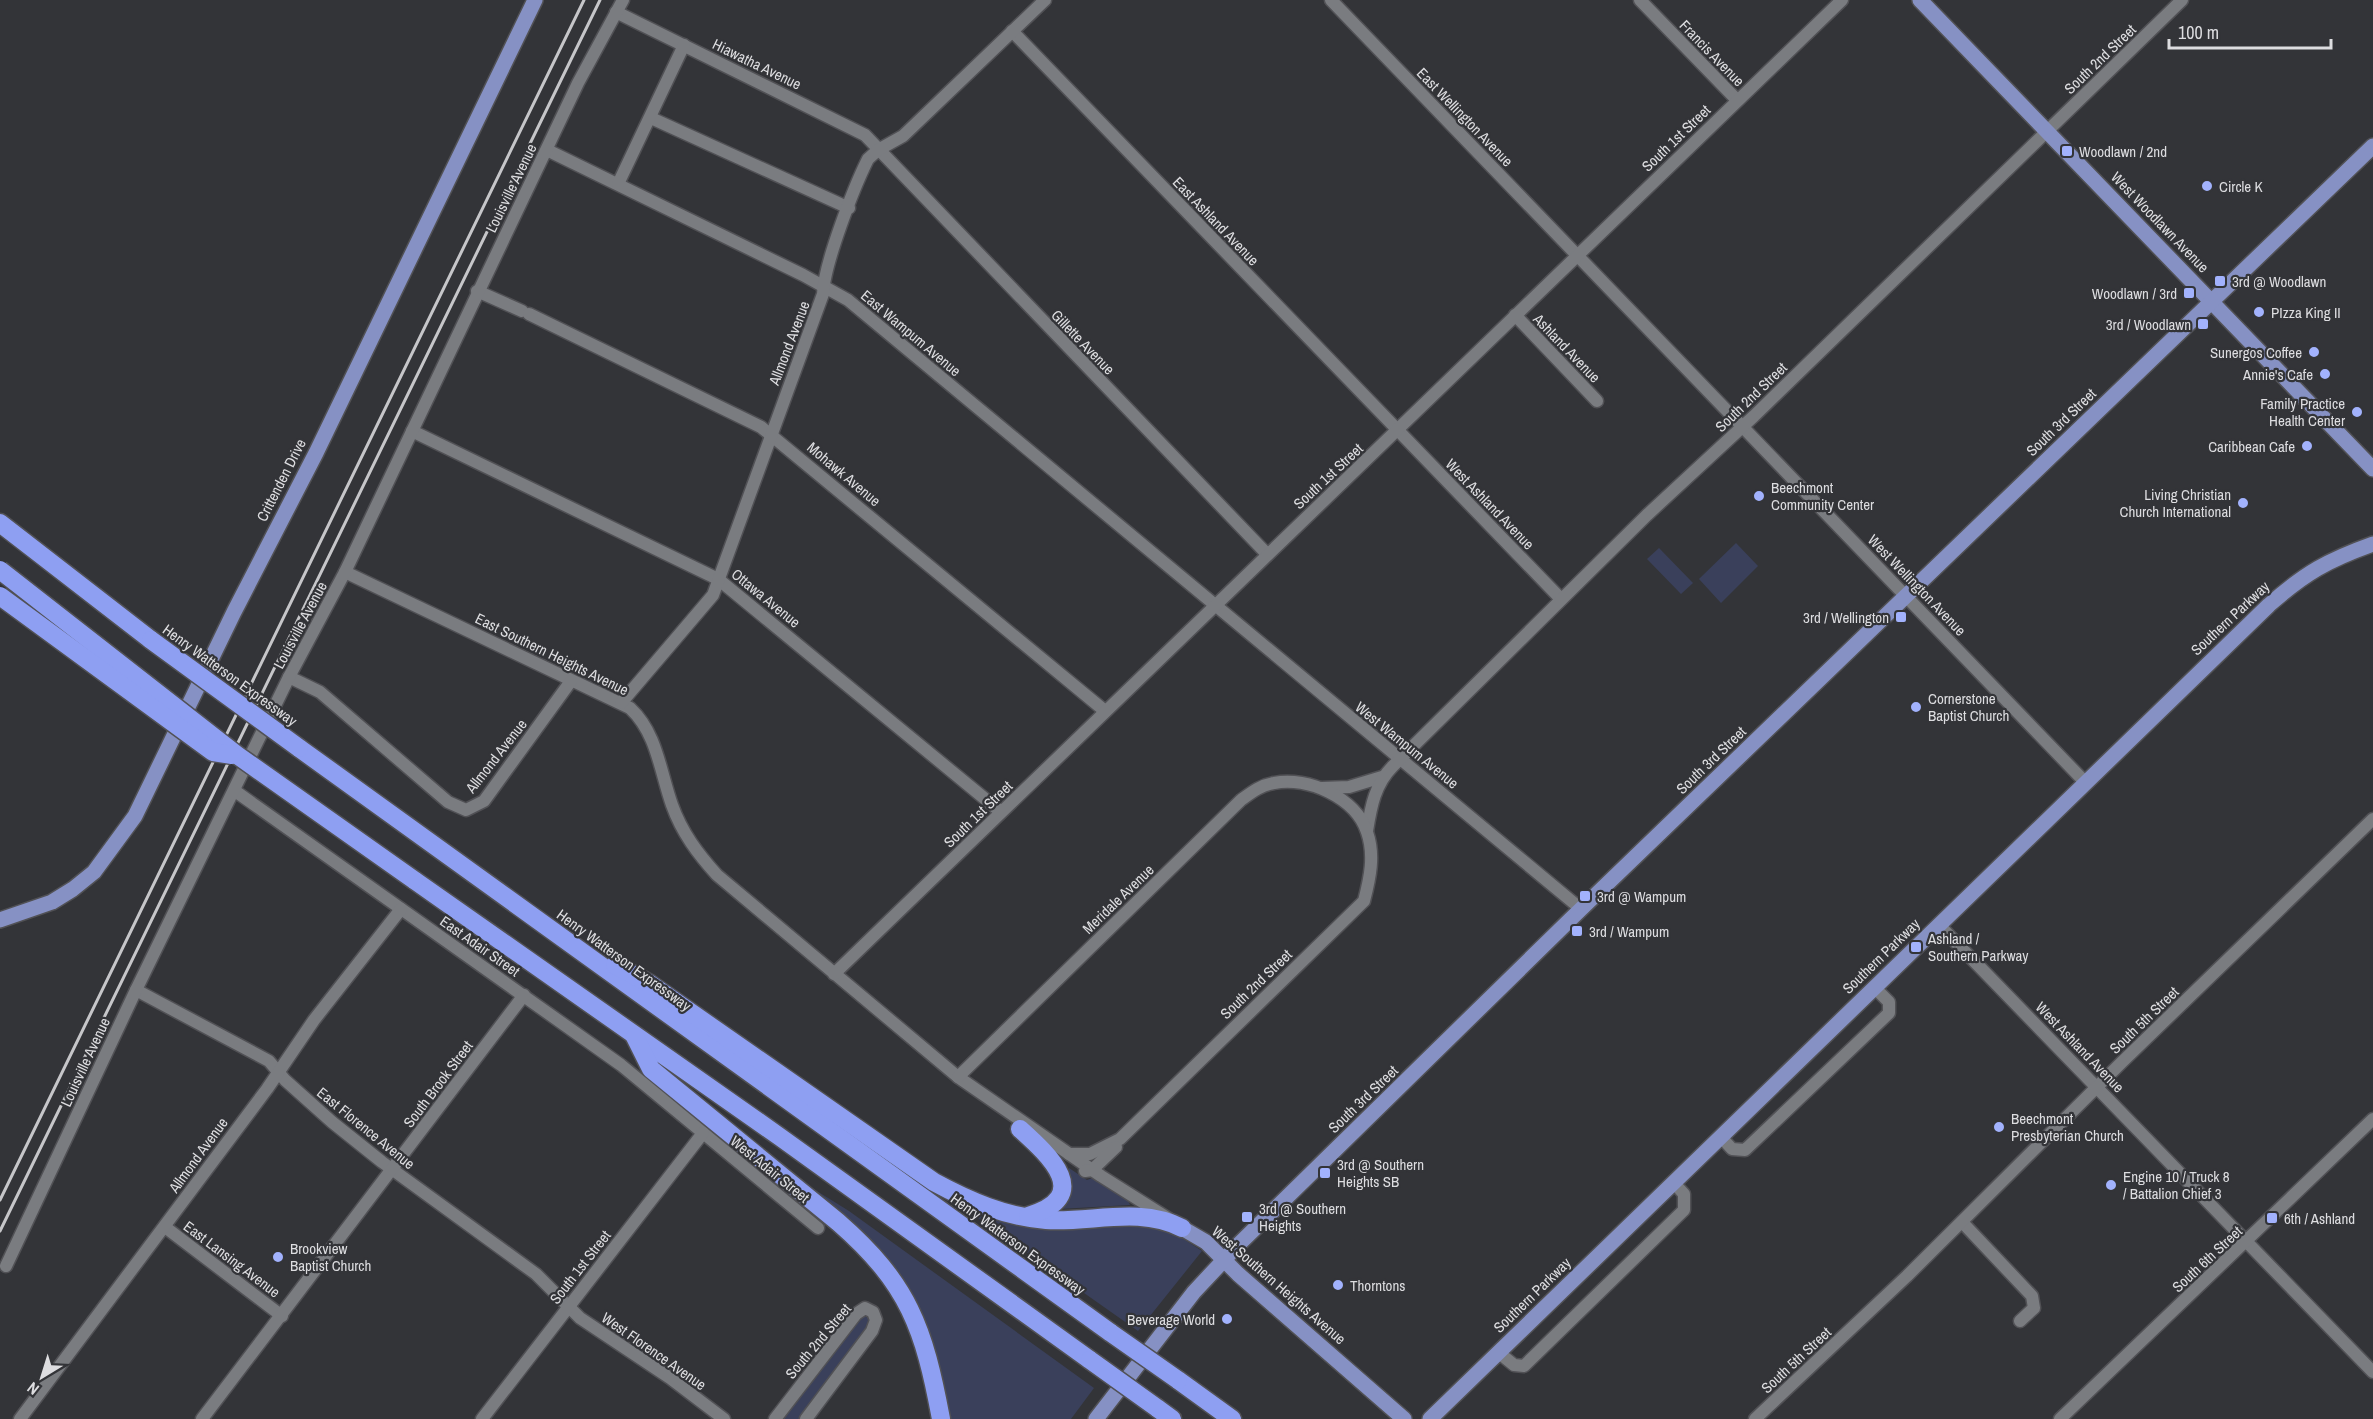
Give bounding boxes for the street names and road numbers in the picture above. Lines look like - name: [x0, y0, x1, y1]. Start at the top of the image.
- street label: Francis Avenue: [1675, 15, 1749, 91]
- street label: South 2nd Street: [2059, 19, 2141, 99]
- street label: Hiawatha Avenue: [709, 33, 805, 95]
- street label: East Wellington Avenue: [1412, 63, 1518, 171]
- street label: South 1st Street: [1637, 99, 1715, 176]
- street label: Louisville Avenue: [480, 140, 542, 236]
- street label: West Woodlawn Avenue: [2106, 167, 2214, 277]
- street label: East Ashland Avenue: [1168, 172, 1264, 270]
- street label: East Wampum Avenue: [857, 285, 966, 381]
- street label: Allmond Avenue: [763, 298, 815, 389]
- street label: Gillette Avenue: [1047, 305, 1120, 379]
- street label: Ashland Avenue: [1528, 308, 1605, 387]
- street label: South 2nd Street: [1710, 357, 1792, 437]
- street label: South 3rd Street: [2021, 383, 2101, 461]
- street label: Crittenden Drive: [251, 435, 311, 525]
- street label: Mohawk Avenue: [803, 437, 885, 511]
- street label: South 1st Street: [1289, 438, 1368, 514]
- street label: West Ashland Avenue: [1441, 454, 1539, 554]
- street label: West Wellington Avenue: [1863, 530, 1971, 640]
- street label: Ottawa Avenue: [727, 564, 805, 632]
- street label: Southern Parkway: [2186, 575, 2275, 660]
- street label: Louisville Avenue: [268, 577, 332, 672]
- street label: East Southern Heights Avenue: [472, 608, 632, 700]
- street label: Henry Watterson Expressway: [158, 619, 302, 731]
- street label: West Wampum Avenue: [1351, 697, 1463, 793]
- street label: Allmond Avenue: [460, 714, 532, 798]
- street label: South 3rd Street: [1671, 721, 1751, 799]
- street label: South 1st Street: [939, 775, 1017, 852]
- street label: Meridale Avenue: [1078, 859, 1159, 939]
- street label: Henry Watterson Expressway: [552, 904, 696, 1016]
- street label: East Adair Street: [436, 911, 525, 982]
- street label: Southern Parkway: [1838, 913, 1925, 998]
- street label: South 2nd Street: [1215, 944, 1297, 1024]
- street label: South 5th Street: [2105, 981, 2184, 1058]
- street label: West Ashland Avenue: [2031, 997, 2129, 1097]
- street label: Louisville Avenue: [55, 1014, 115, 1110]
- street label: South Brook Street: [398, 1036, 478, 1132]
- street label: South 3rd Street: [1323, 1060, 1403, 1138]
- street label: East Florence Avenue: [313, 1082, 419, 1174]
- street label: Allmond Avenue: [163, 1113, 233, 1198]
- street label: West Adair Street: [726, 1131, 814, 1208]
- street label: Henry Watterson Expressway: [946, 1188, 1090, 1300]
- street label: East Lansing Avenue: [179, 1216, 285, 1302]
- street label: West Southern Heights Avenue: [1208, 1221, 1351, 1349]
- street label: South 6th Street: [2167, 1221, 2247, 1297]
- street label: South 1st Street: [545, 1225, 616, 1308]
- street label: Southern Parkway: [1489, 1252, 1576, 1337]
- street label: South 2nd Street: [780, 1298, 856, 1383]
- street label: West Florence Avenue: [597, 1307, 711, 1395]
- street label: South 5th Street: [1756, 1322, 1836, 1398]

